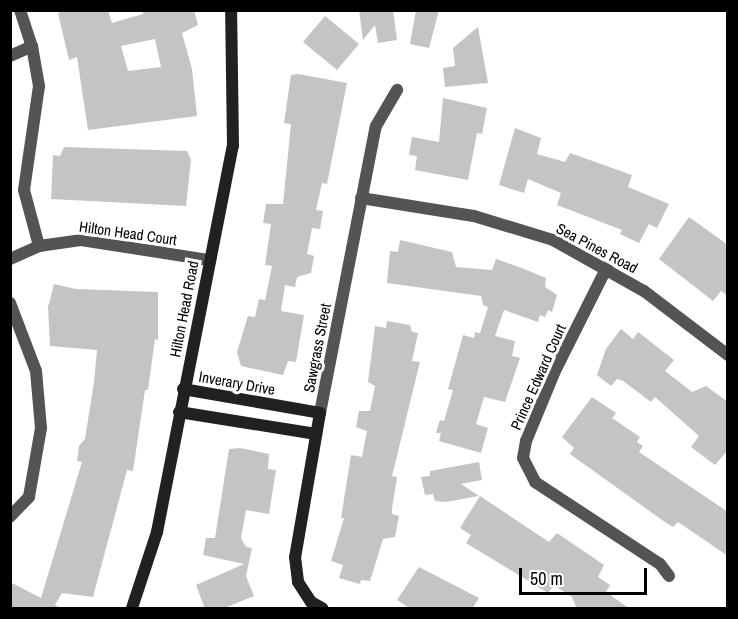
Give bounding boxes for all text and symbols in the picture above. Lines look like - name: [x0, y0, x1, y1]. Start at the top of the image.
- street label: Hilton Head Court: [78, 217, 178, 249]
- street label: Sea Pines Road: [553, 219, 641, 277]
- street label: Hilton Head Road: [166, 259, 202, 359]
- street label: Sawgrass Street: [300, 302, 334, 394]
- street label: Prince Edward Court: [507, 321, 569, 433]
- street label: Inverary Drive: [197, 367, 277, 399]
- scale bar: [522, 556, 650, 594]
- text: 50 m: [530, 566, 563, 591]

